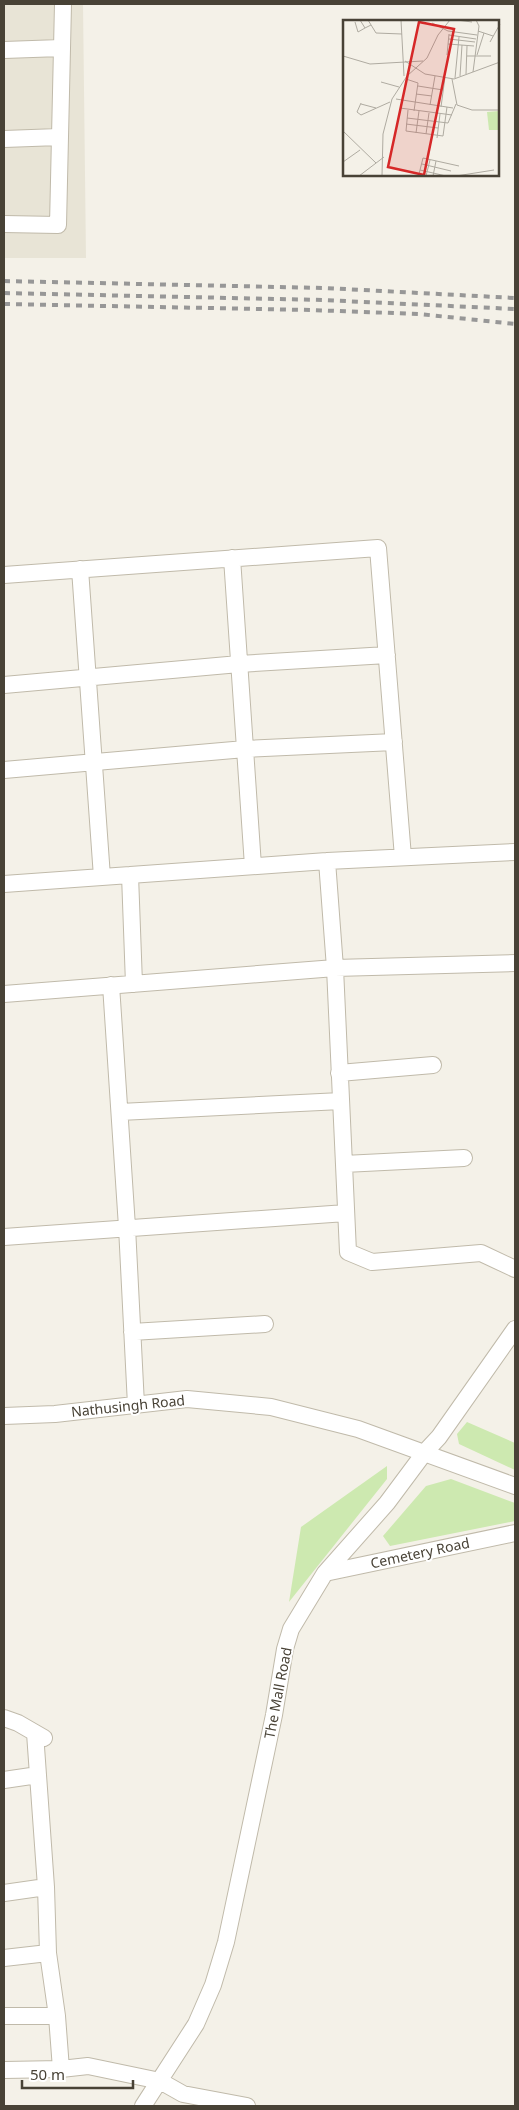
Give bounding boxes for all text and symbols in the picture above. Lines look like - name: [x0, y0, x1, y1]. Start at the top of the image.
- inset map: [343, 20, 499, 176]
- street label: Nathusingh Road: [70, 1390, 186, 1421]
- street label: Cemetery Road: [369, 1533, 471, 1572]
- street label: The Mall Road: [259, 1645, 296, 1740]
- scale bar: [22, 2058, 134, 2090]
- text: 50 m: [30, 2064, 65, 2084]

